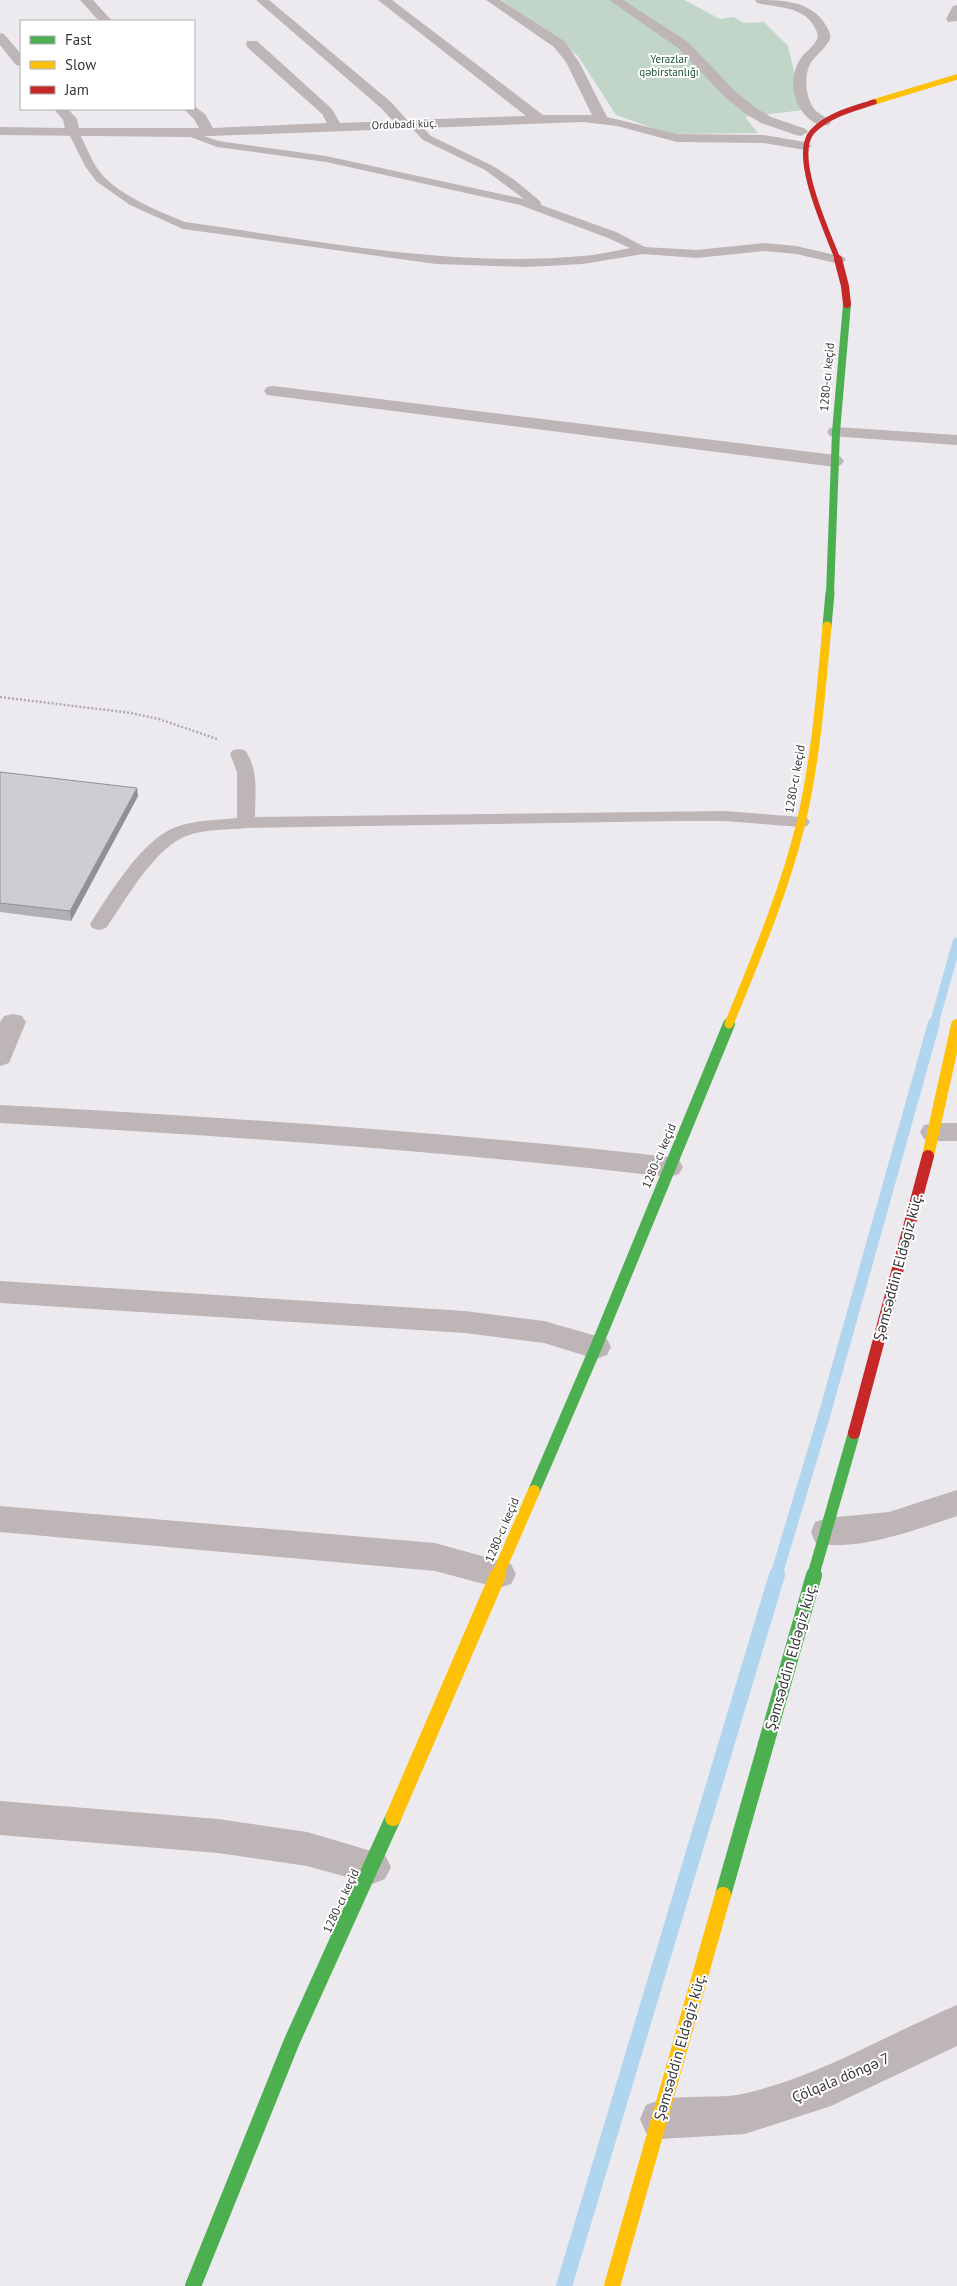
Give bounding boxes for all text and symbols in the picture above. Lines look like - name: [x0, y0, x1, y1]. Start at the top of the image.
- legend: [20, 20, 195, 110]
- text: Fast: [65, 30, 92, 49]
- park label: Yerazlar qəbirstanlığı: [639, 52, 699, 79]
- text: Slow: [65, 55, 96, 74]
- text: Jam: [64, 80, 89, 99]
- street label: Ordubadi küç.: [371, 116, 437, 132]
- street label: 1280-cı keçid: [816, 342, 837, 412]
- street label: 1280-cı keçid: [781, 744, 808, 814]
- street label: 1280-cı keçid: [638, 1121, 679, 1190]
- street label: Şəmsəddin Eldəgiz küç.: [869, 1191, 926, 1343]
- street label: 1280-cı keçid: [481, 1495, 522, 1564]
- street label: Şəmsəddin Eldəgiz küç.: [760, 1581, 821, 1733]
- street label: 1280-cı keçid: [319, 1866, 362, 1935]
- street label: Şəmsəddin Eldəgiz küç.: [649, 1971, 710, 2123]
- street label: Çölqala döngə 7: [789, 2048, 893, 2107]

